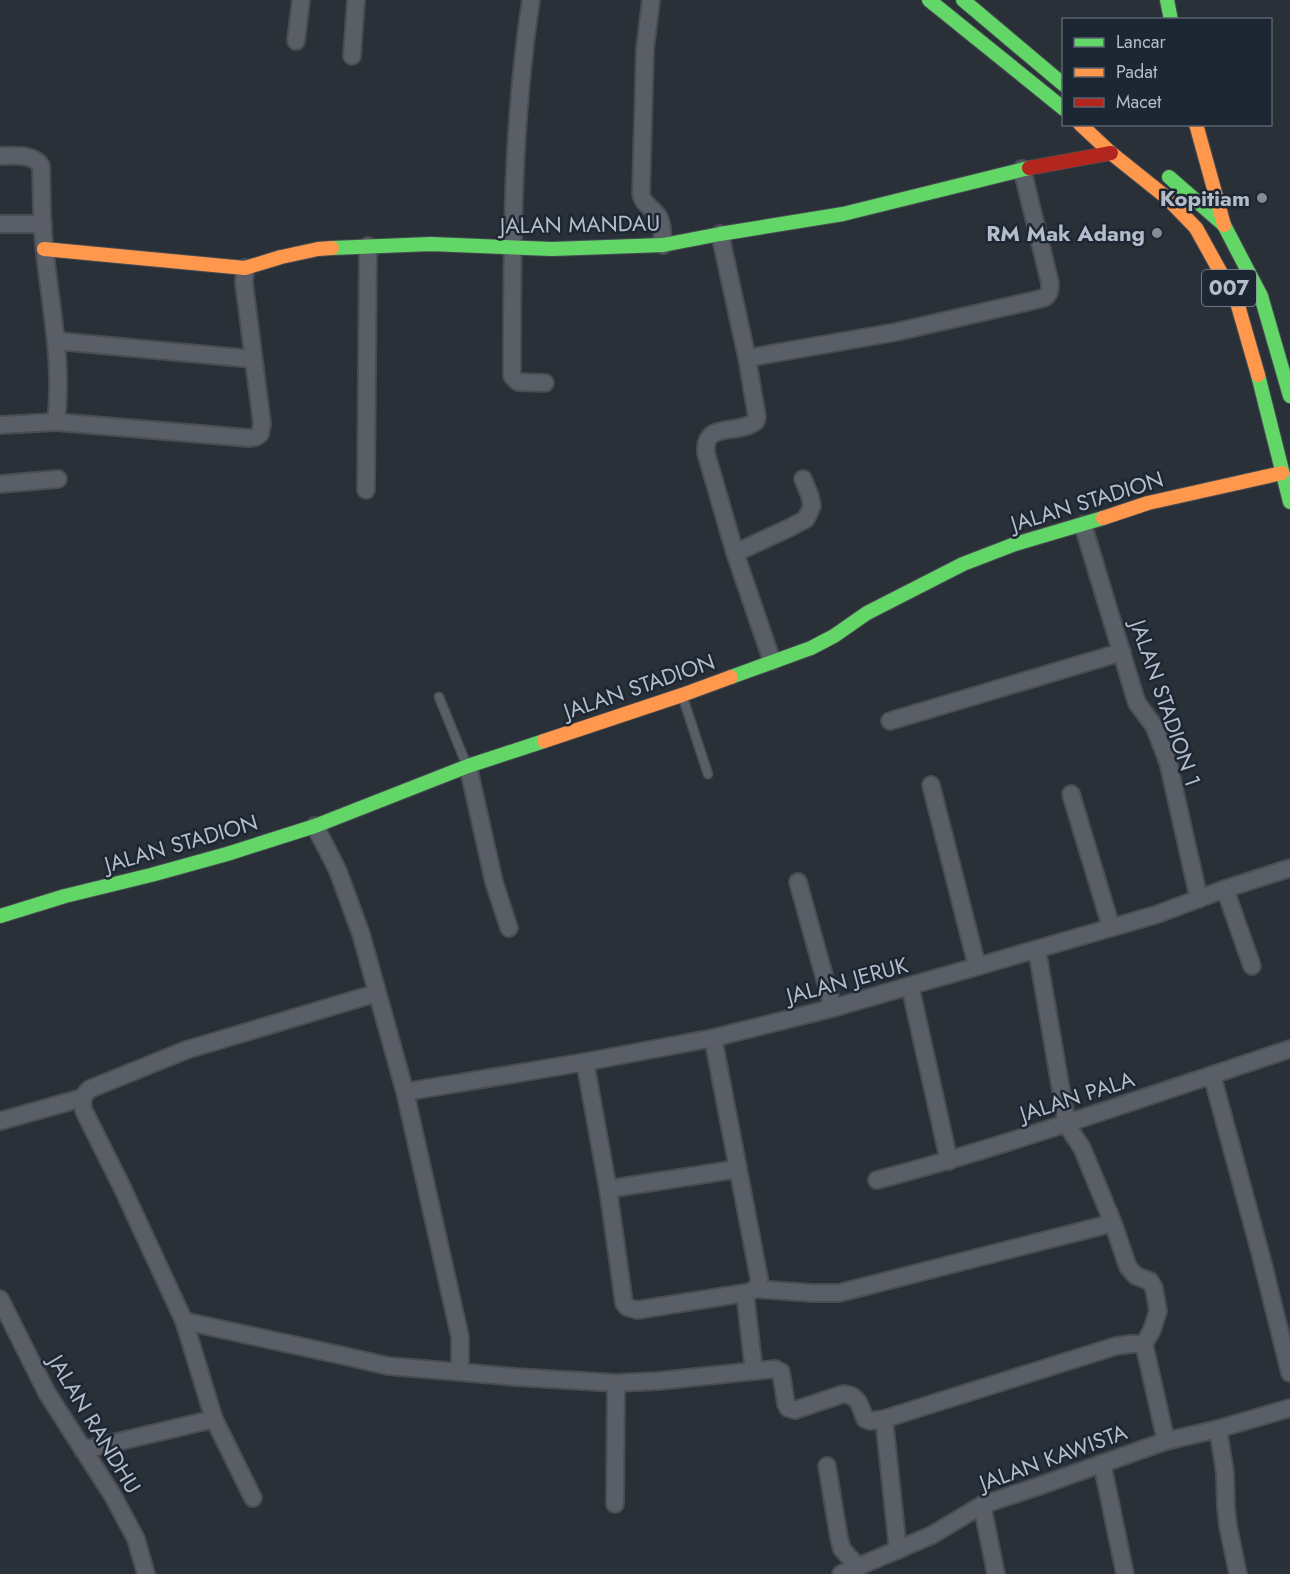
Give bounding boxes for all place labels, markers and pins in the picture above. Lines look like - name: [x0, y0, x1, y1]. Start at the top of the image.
- place label: Kopitiam: [1160, 182, 1250, 214]
- marker: Kopitiam: [1255, 191, 1269, 205]
- place label: RM Mak Adang: [986, 217, 1145, 249]
- marker: RM Mak Adang: [1150, 226, 1164, 240]

